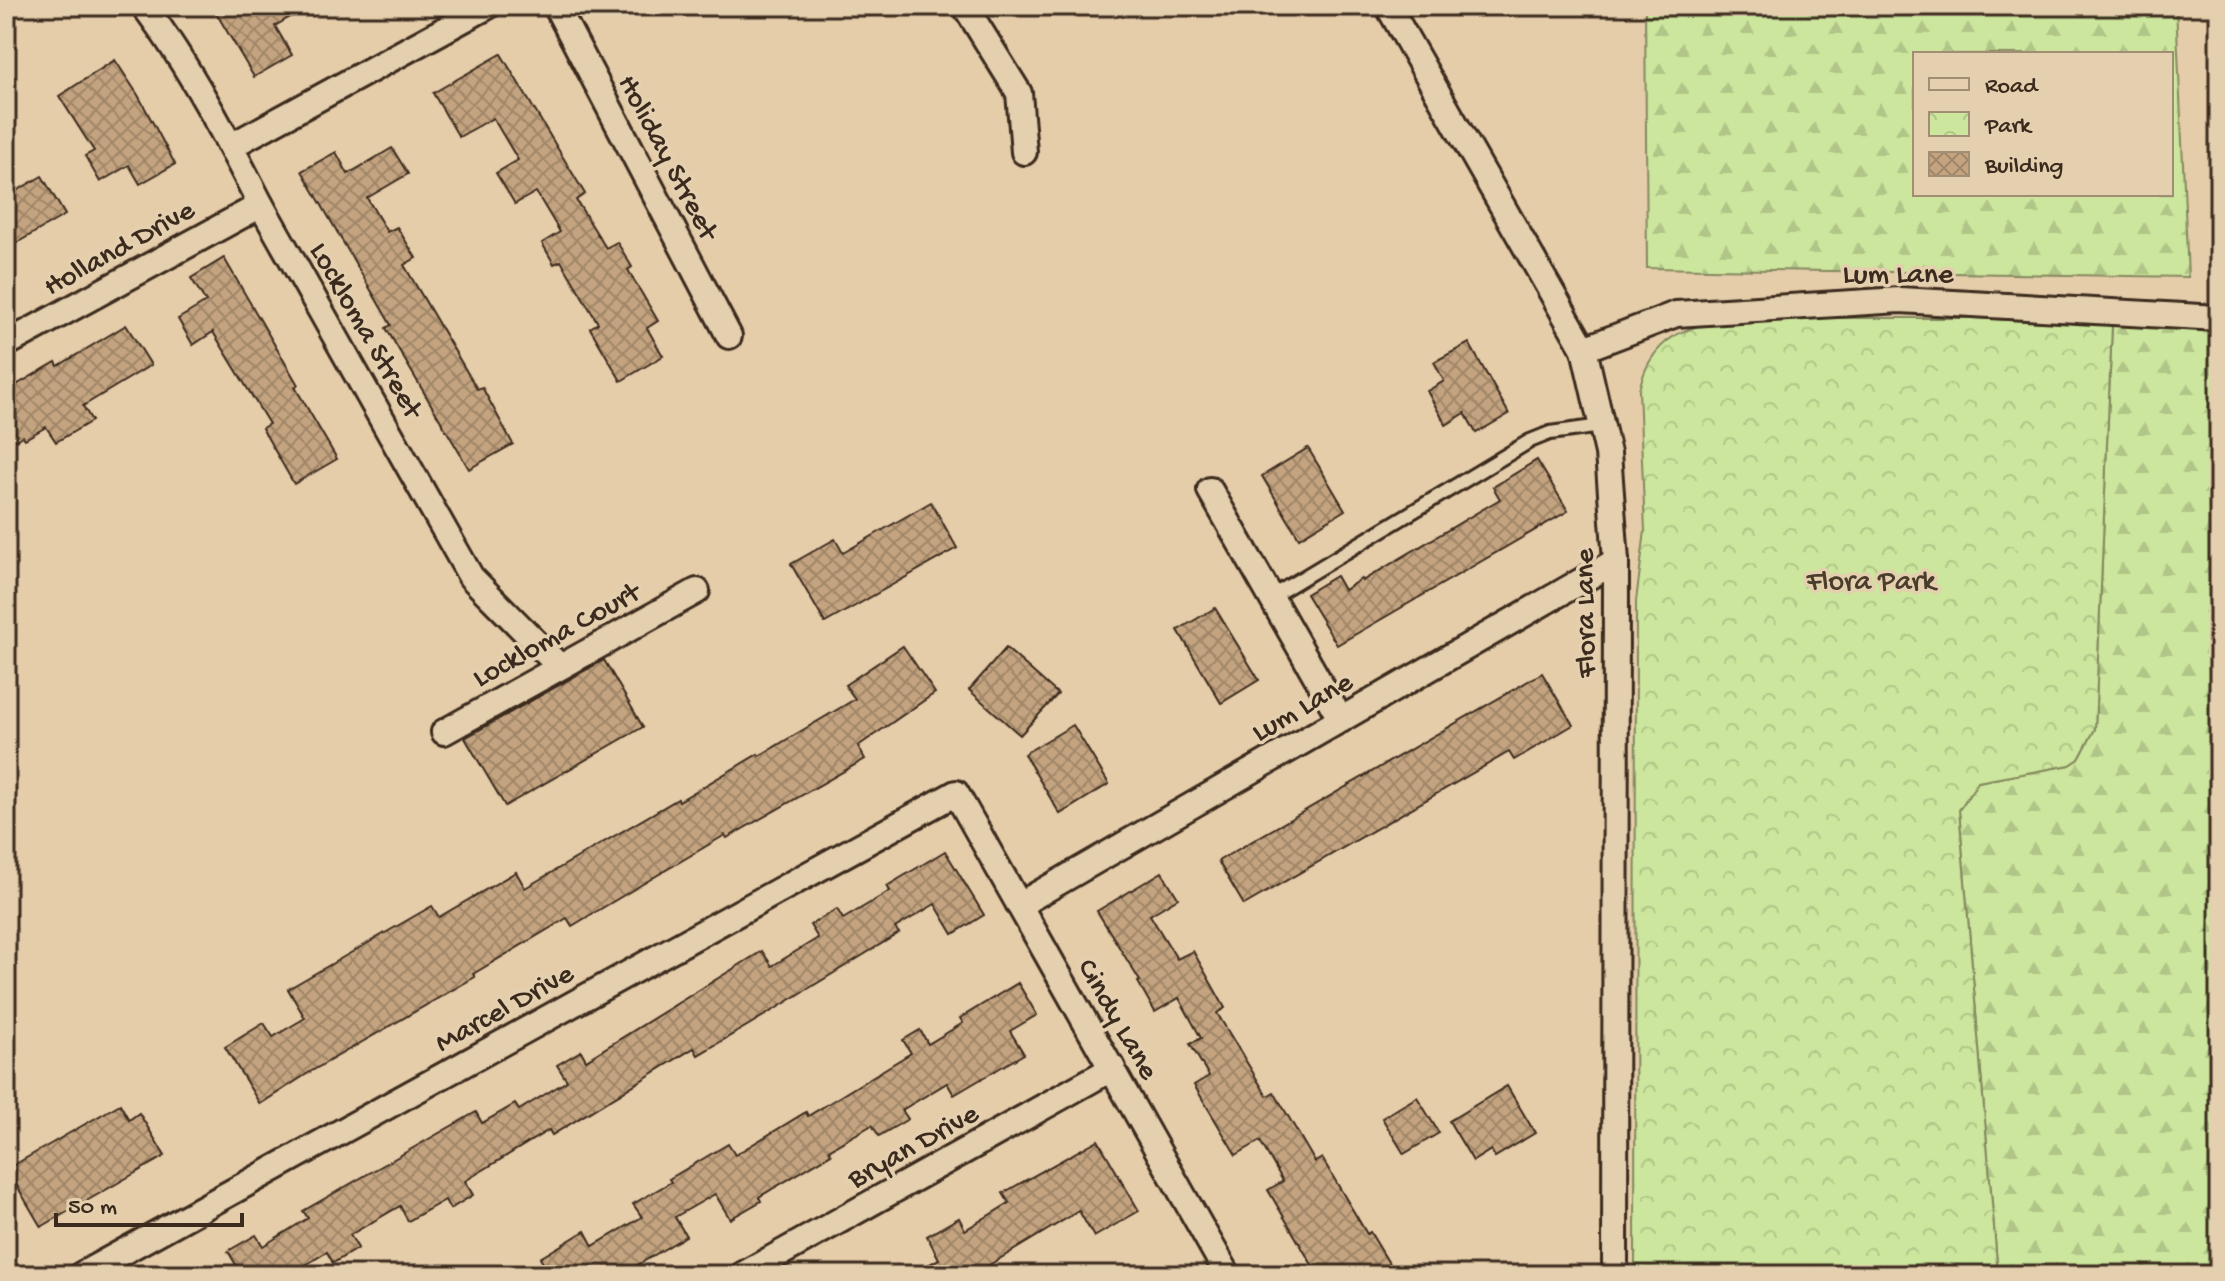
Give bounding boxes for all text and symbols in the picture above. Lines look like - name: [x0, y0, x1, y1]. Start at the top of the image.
- legend: [1913, 52, 2173, 196]
- street label: Holiday Street: [608, 70, 725, 249]
- text: Road: [1985, 73, 2039, 102]
- text: Park: [1984, 113, 2033, 142]
- text: Building: [1984, 153, 2063, 182]
- street label: Holland Drive: [39, 194, 202, 306]
- street label: Lockloma Street: [300, 237, 430, 428]
- street label: Lum Lane: [1843, 259, 1954, 294]
- street label: Flora Lane: [1569, 547, 1606, 679]
- park label: Flora Park: [1805, 566, 1938, 601]
- street label: Lockloma Court: [467, 575, 649, 697]
- street label: Lum Lane: [1246, 666, 1360, 752]
- street label: Cindy Lane: [1067, 954, 1165, 1087]
- street label: Marcel Drive: [430, 957, 581, 1062]
- street label: Bryan Drive: [842, 1097, 986, 1199]
- scale bar: [56, 1177, 242, 1227]
- text: 50 m: [68, 1194, 117, 1223]

